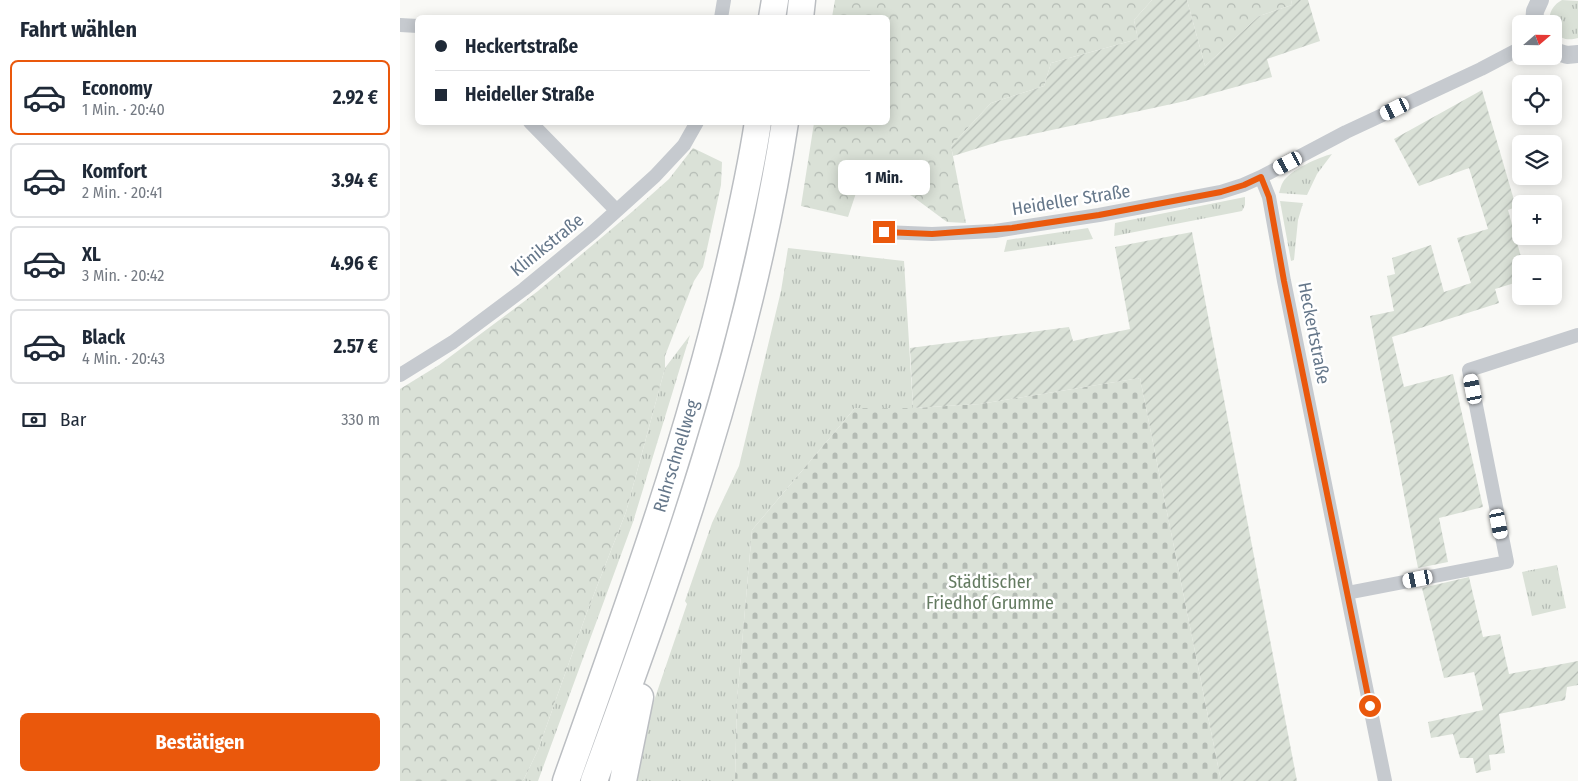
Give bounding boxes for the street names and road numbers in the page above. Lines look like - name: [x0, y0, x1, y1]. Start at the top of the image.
- street label: Heideller Straße: [1010, 180, 1132, 220]
- street label: Klinikstraße: [506, 209, 588, 281]
- street label: Heckertstraße: [1293, 280, 1335, 386]
- street label: Ruhrschnellweg: [648, 396, 704, 515]

